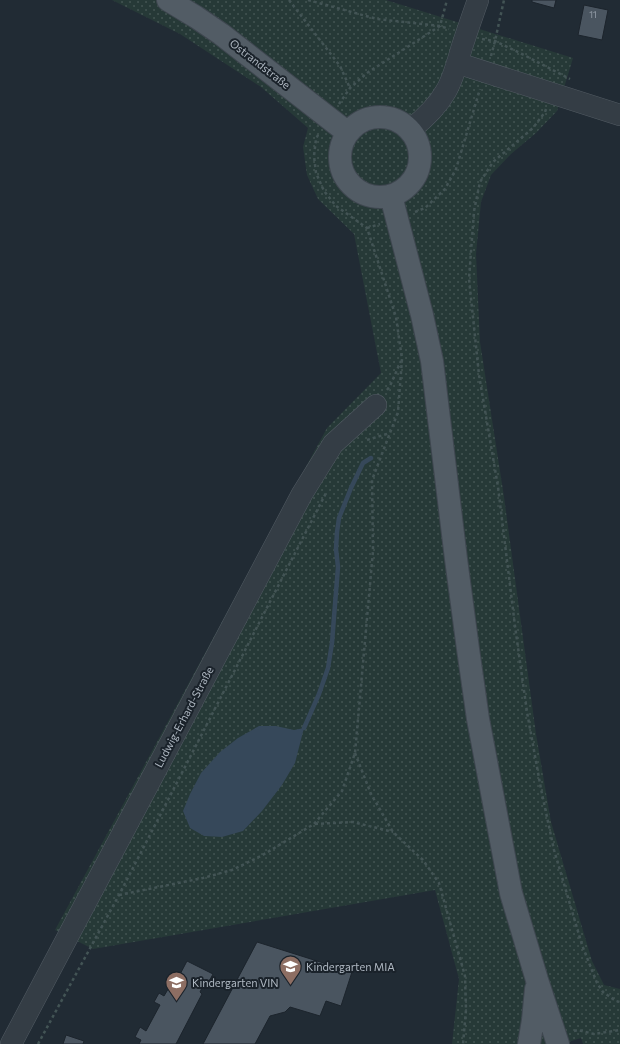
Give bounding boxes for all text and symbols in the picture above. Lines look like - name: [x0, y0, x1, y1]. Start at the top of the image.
- house number: 11: [589, 9, 597, 20]
- street label: Ostrandstraße: [227, 36, 293, 91]
- street label: Ludwig-Erhard-Straße: [151, 664, 216, 769]
- school or university icon: Kindergarten MIA: [277, 954, 303, 987]
- place label: Kindergarten MIA: [306, 960, 395, 973]
- school or university icon: Kindergarten VIN: [164, 970, 190, 1003]
- place label: Kindergarten VIN: [192, 976, 279, 989]

